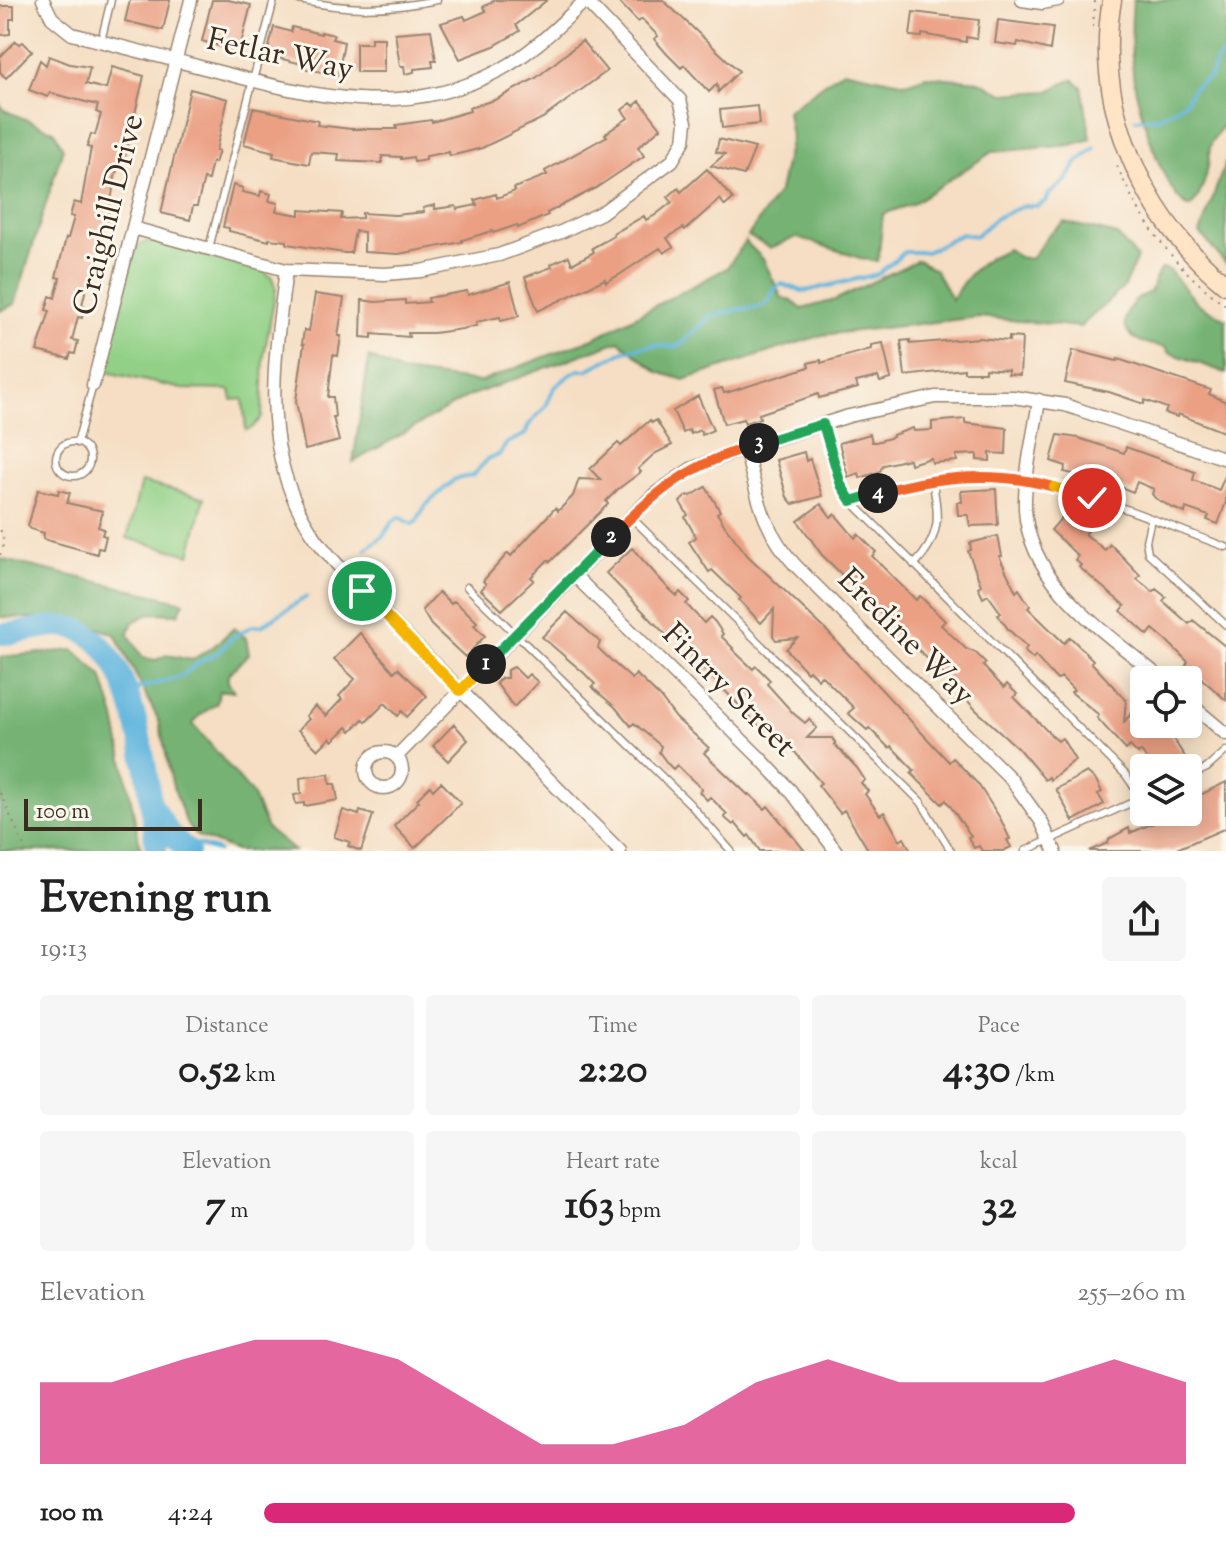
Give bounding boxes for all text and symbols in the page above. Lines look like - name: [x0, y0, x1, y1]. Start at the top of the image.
- street label: Fetlar Way: [202, 18, 358, 94]
- street label: Craighill Drive: [63, 109, 157, 321]
- pin: 3: [739, 423, 779, 463]
- text: 3: [755, 427, 763, 459]
- pin: [1058, 464, 1126, 532]
- pin: 4: [858, 473, 898, 513]
- icon: check: [1070, 476, 1114, 520]
- text: 4: [872, 477, 884, 509]
- pin: 2: [591, 517, 631, 557]
- text: 2: [606, 521, 616, 553]
- pin: [328, 557, 396, 625]
- street label: Eredine Way: [826, 559, 984, 717]
- icon: arrive: [340, 569, 384, 613]
- street label: Fintry Street: [650, 613, 806, 769]
- pin: 1: [466, 644, 506, 684]
- text: 1: [482, 648, 490, 680]
- map controls: [1130, 666, 1202, 826]
- button: locate: [1130, 666, 1202, 738]
- button: layers: [1130, 754, 1202, 826]
- scale bar: [24, 795, 202, 831]
- text: 100 m: [36, 797, 89, 829]
- text: Evening run: [40, 869, 272, 932]
- button: share: [1102, 877, 1186, 961]
- text: 19:13: [40, 931, 87, 968]
- text: Distance: [186, 1011, 268, 1043]
- text: Time: [589, 1011, 637, 1043]
- text: Pace: [978, 1011, 1020, 1043]
- text: 0.52: [178, 1043, 241, 1100]
- text: 2:20: [579, 1043, 648, 1100]
- text: 4:30: [943, 1043, 1011, 1100]
- text: km: [241, 1060, 276, 1092]
- text: /km: [1011, 1060, 1055, 1092]
- text: Elevation: [182, 1147, 272, 1179]
- text: Heart rate: [566, 1147, 660, 1179]
- text: kcal: [980, 1147, 1018, 1179]
- text: 7: [206, 1179, 226, 1236]
- text: 163: [565, 1179, 614, 1236]
- text: 32: [982, 1179, 1016, 1236]
- text: m: [226, 1196, 248, 1228]
- text: bpm: [614, 1196, 661, 1228]
- text: Elevation: [40, 1275, 145, 1312]
- text: 255–260 m: [1077, 1275, 1186, 1312]
- text: 100 m: [40, 1495, 103, 1532]
- text: 4:24: [168, 1495, 213, 1532]

